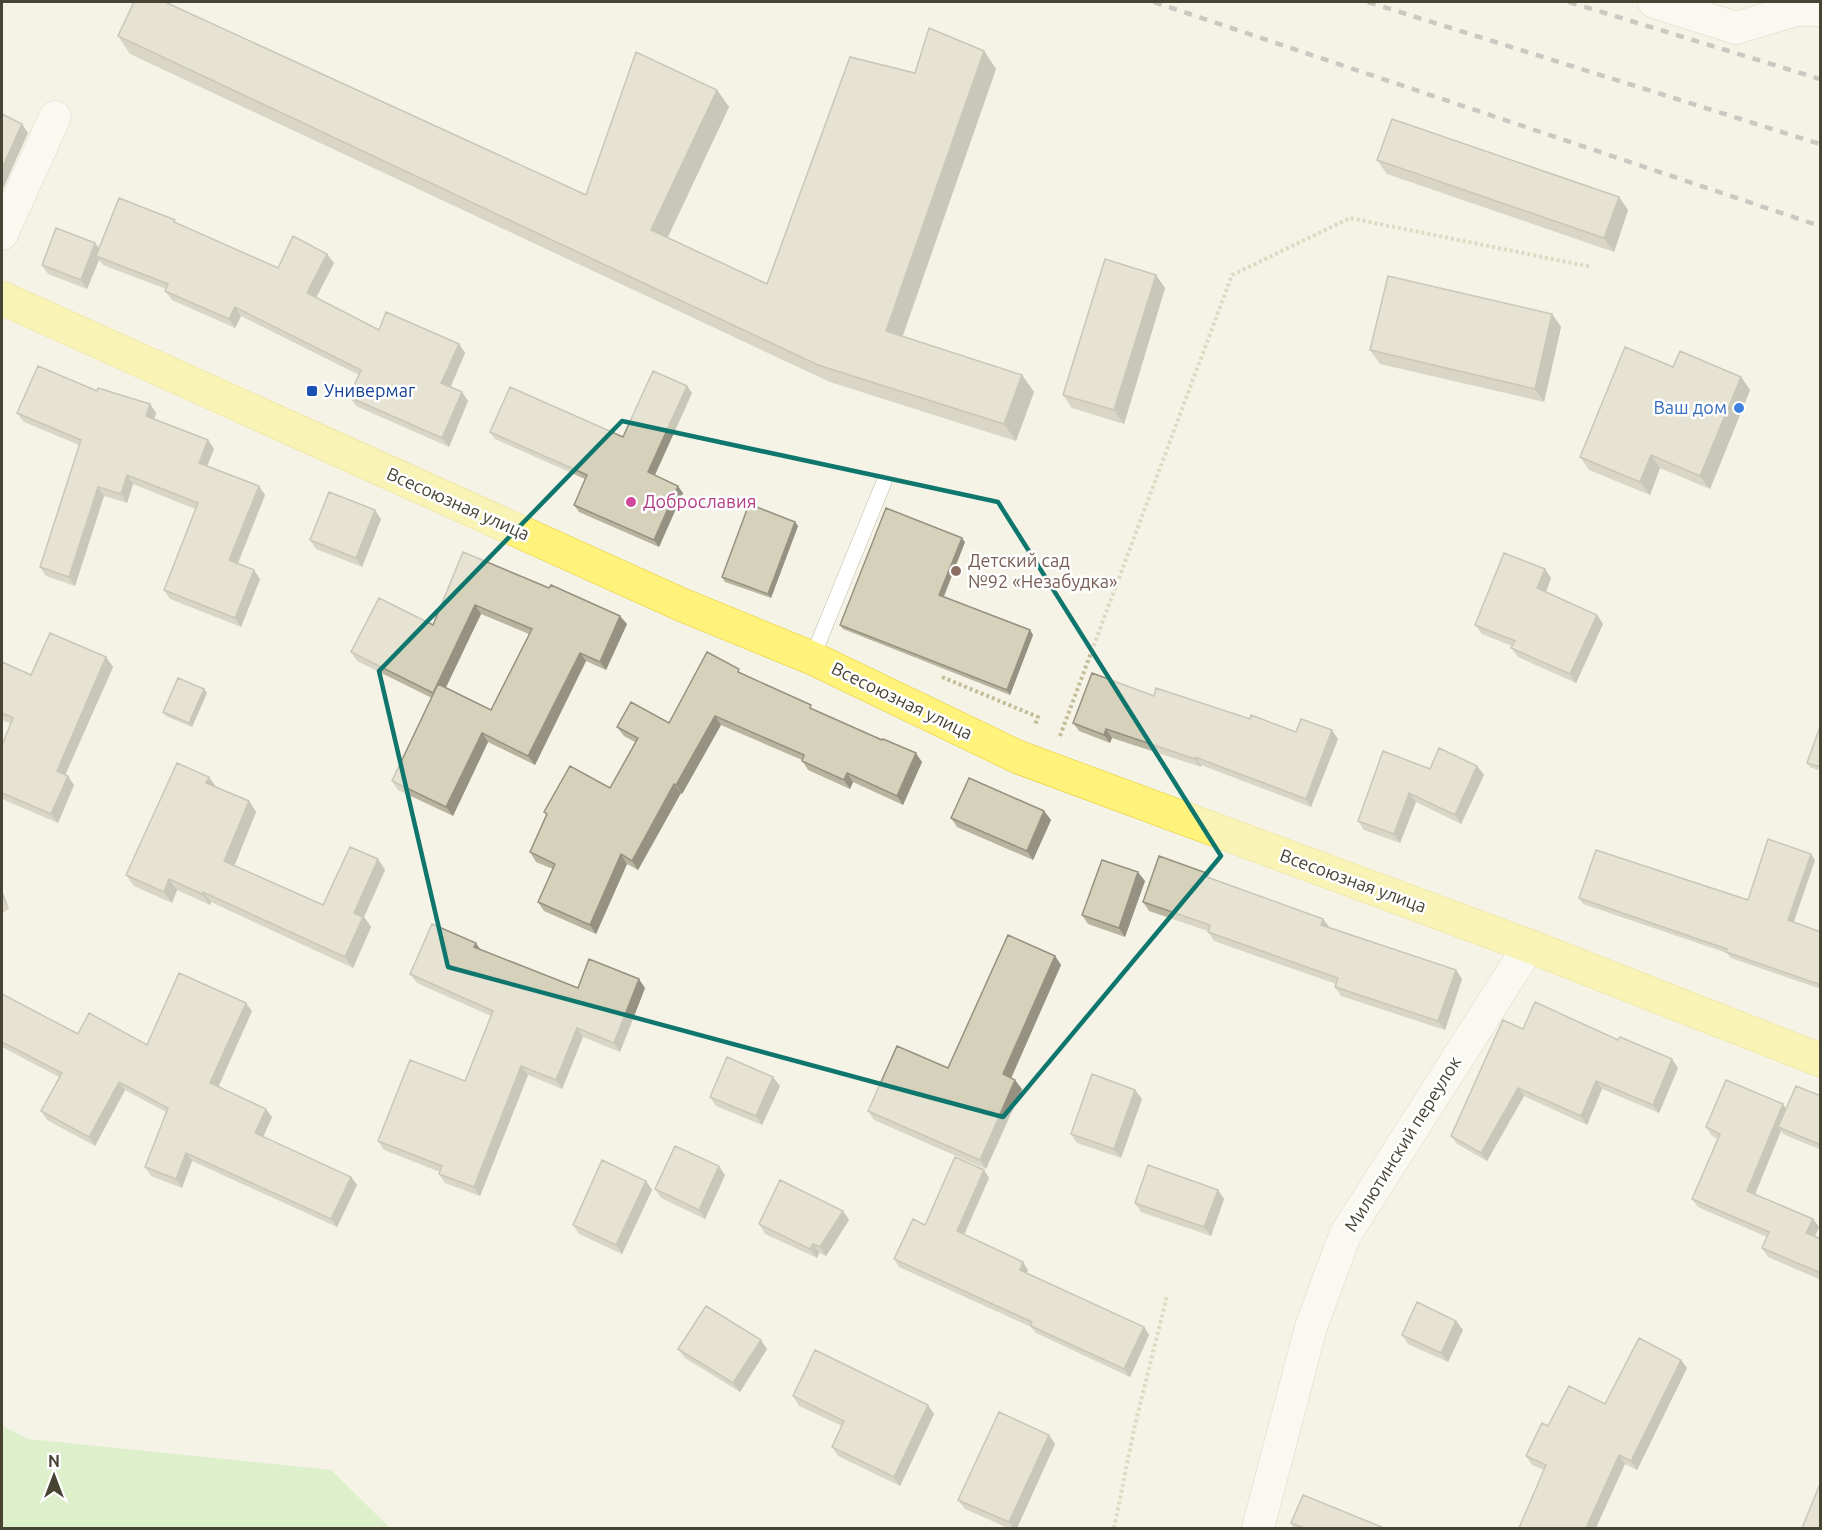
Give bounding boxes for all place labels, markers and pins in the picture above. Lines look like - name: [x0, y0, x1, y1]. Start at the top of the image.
- place label: Универмаг: [324, 380, 415, 400]
- marker: Универмаг: [305, 384, 319, 398]
- place label: Ваш дом: [1653, 397, 1727, 417]
- marker: Ваш дом: [1732, 401, 1746, 415]
- place label: Доброславия: [643, 491, 756, 511]
- marker: Доброславия: [624, 495, 638, 509]
- place label: Детский сад №92 «Незабудка»: [968, 550, 1117, 591]
- marker: Детский сад №92 «Незабудка»: [949, 564, 963, 578]

